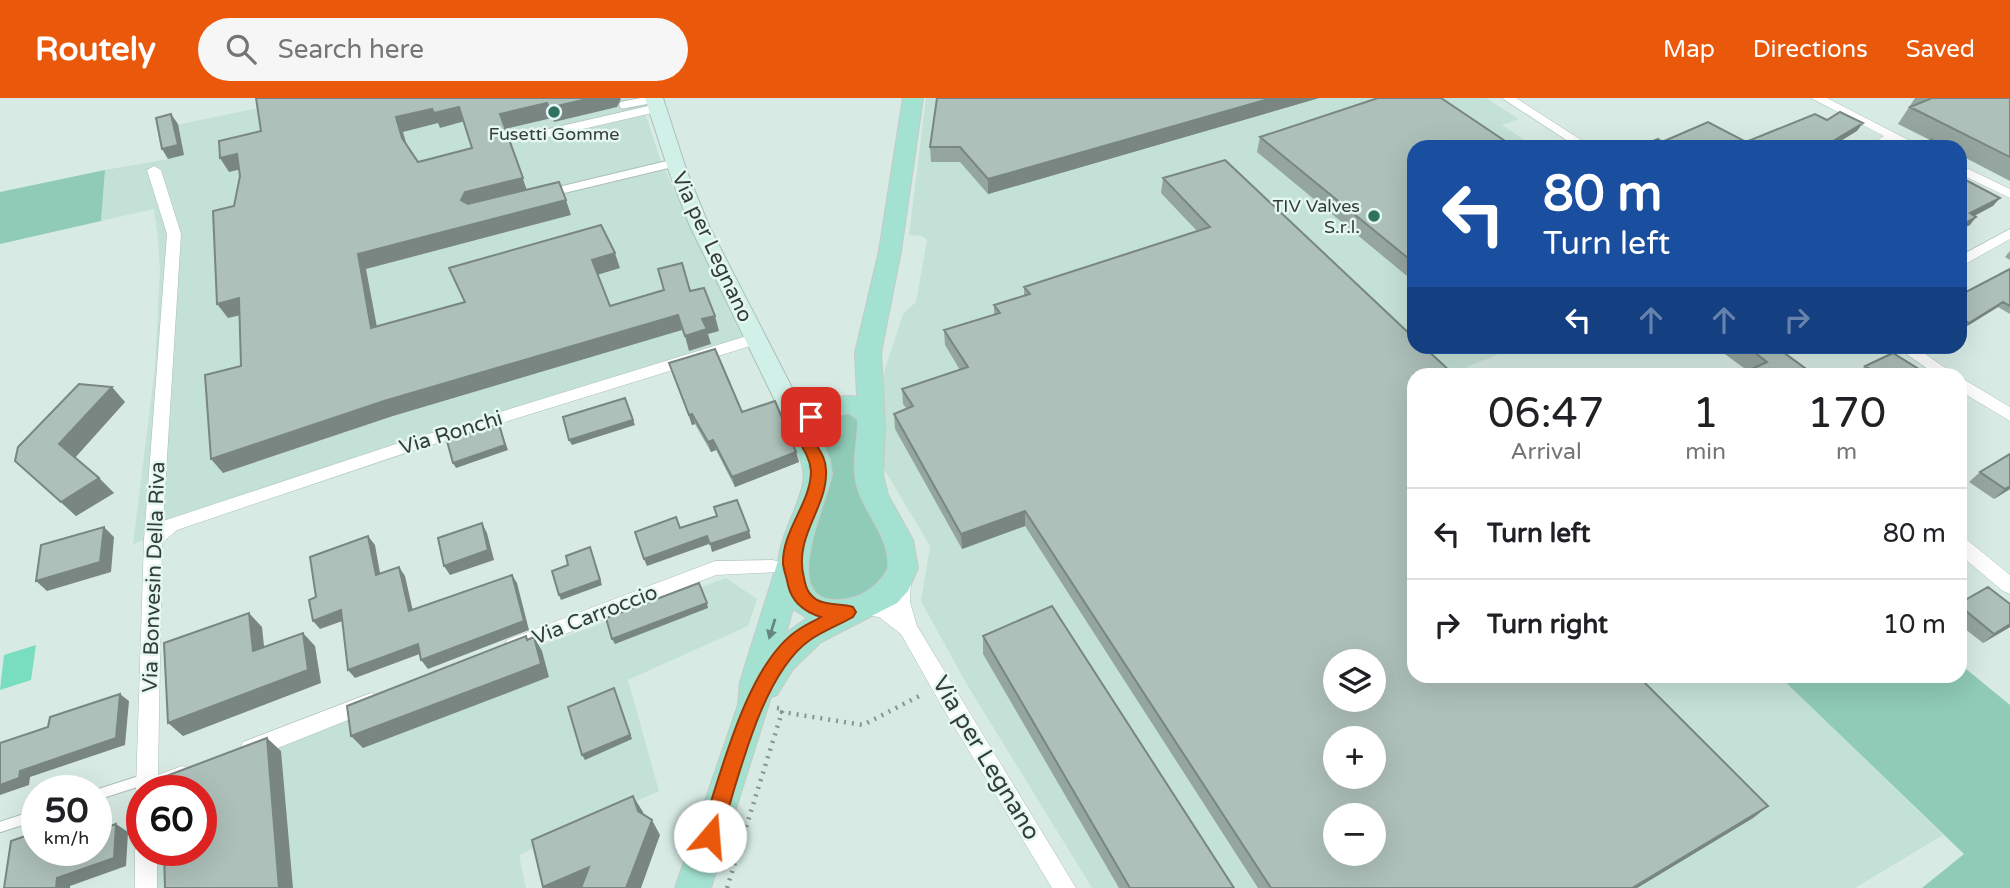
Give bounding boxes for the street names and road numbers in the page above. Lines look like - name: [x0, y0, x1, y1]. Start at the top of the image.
- street label: Via per Legnano: [666, 168, 758, 326]
- street label: Via Ronchi: [396, 405, 506, 461]
- street label: Via Bonvesin Della Riva: [137, 461, 171, 693]
- street label: Via Carroccio: [529, 580, 661, 650]
- street label: Via per Legnano: [926, 671, 1046, 845]

